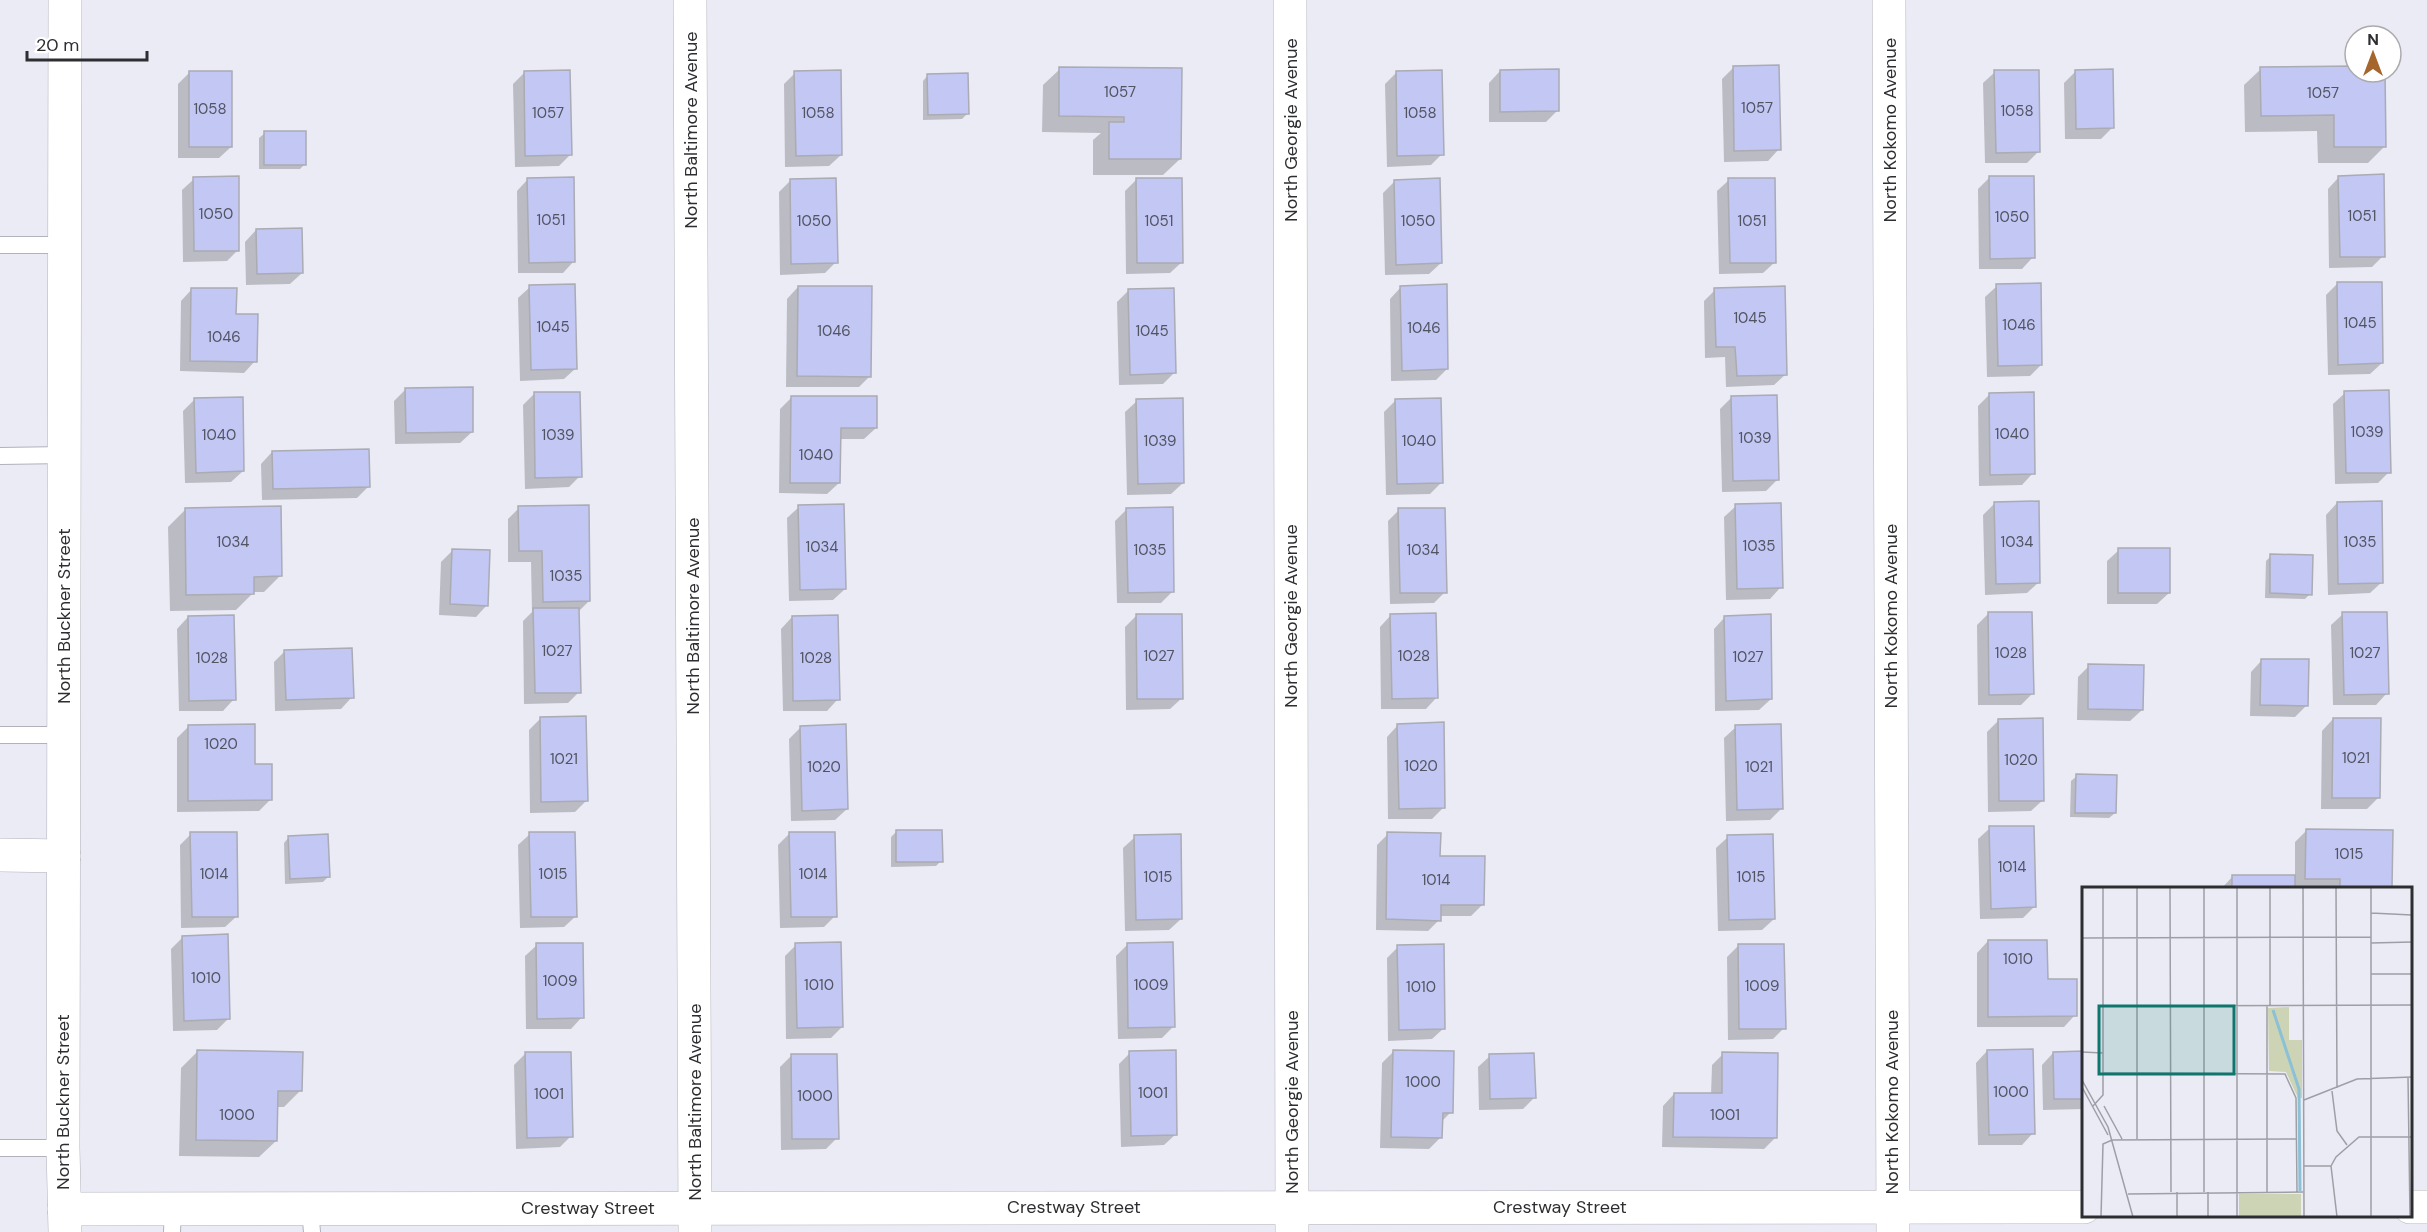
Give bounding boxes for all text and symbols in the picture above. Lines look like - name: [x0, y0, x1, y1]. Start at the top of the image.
- scale bar: [27, 24, 147, 62]
- north arrow: [2343, 24, 2403, 84]
- text: N: [2367, 29, 2379, 50]
- street label: North Baltimore Avenue: [679, 31, 703, 229]
- text: 20 m: [36, 33, 79, 57]
- street label: North Georgie Avenue: [1279, 38, 1303, 222]
- street label: North Kokomo Avenue: [1878, 38, 1902, 222]
- house number: 1057: [1104, 82, 1136, 102]
- house number: 1057: [2307, 83, 2339, 103]
- house number: 1057: [1741, 98, 1773, 118]
- house number: 1058: [193, 99, 227, 119]
- house number: 1058: [2000, 101, 2034, 121]
- house number: 1057: [532, 103, 564, 123]
- house number: 1058: [801, 103, 835, 123]
- house number: 1058: [1403, 103, 1437, 123]
- house number: 1050: [199, 204, 233, 224]
- house number: 1051: [2348, 206, 2376, 226]
- house number: 1050: [1995, 207, 2029, 227]
- house number: 1051: [537, 210, 565, 230]
- house number: 1050: [797, 211, 831, 231]
- house number: 1051: [1145, 211, 1173, 231]
- house number: 1050: [1401, 211, 1435, 231]
- house number: 1051: [1738, 211, 1766, 231]
- house number: 1045: [1733, 308, 1767, 328]
- house number: 1045: [2343, 313, 2377, 333]
- house number: 1046: [2002, 315, 2036, 335]
- house number: 1045: [536, 317, 570, 337]
- house number: 1046: [1407, 318, 1441, 338]
- house number: 1046: [817, 321, 851, 341]
- house number: 1045: [1135, 321, 1169, 341]
- house number: 1046: [207, 327, 241, 347]
- house number: 1039: [2351, 422, 2383, 442]
- house number: 1040: [1995, 424, 2029, 444]
- house number: 1040: [202, 425, 236, 445]
- house number: 1039: [542, 425, 574, 445]
- house number: 1039: [1739, 428, 1771, 448]
- house number: 1039: [1144, 431, 1176, 451]
- house number: 1040: [1402, 431, 1436, 451]
- house number: 1040: [799, 445, 833, 465]
- street label: North Baltimore Avenue: [681, 517, 705, 715]
- street label: North Georgie Avenue: [1279, 524, 1303, 708]
- street label: North Kokomo Avenue: [1879, 524, 1903, 708]
- street label: North Buckner Street: [52, 528, 76, 704]
- house number: 1034: [217, 532, 249, 552]
- house number: 1034: [2001, 532, 2033, 552]
- house number: 1035: [2344, 532, 2376, 552]
- house number: 1035: [1743, 536, 1775, 556]
- house number: 1034: [806, 537, 838, 557]
- house number: 1035: [1134, 540, 1166, 560]
- house number: 1034: [1407, 540, 1439, 560]
- house number: 1035: [550, 566, 582, 586]
- house number: 1027: [541, 641, 573, 661]
- house number: 1028: [1995, 643, 2027, 663]
- house number: 1027: [2349, 643, 2381, 663]
- house number: 1027: [1143, 646, 1175, 666]
- house number: 1028: [1398, 646, 1430, 666]
- house number: 1027: [1732, 647, 1764, 667]
- house number: 1028: [196, 648, 228, 668]
- house number: 1028: [800, 648, 832, 668]
- house number: 1020: [204, 734, 238, 754]
- house number: 1021: [2342, 748, 2370, 768]
- house number: 1021: [550, 749, 578, 769]
- house number: 1020: [2004, 750, 2038, 770]
- house number: 1020: [1404, 756, 1438, 776]
- house number: 1020: [807, 757, 841, 777]
- house number: 1021: [1745, 757, 1773, 777]
- house number: 1015: [2335, 844, 2363, 864]
- house number: 1014: [1998, 857, 2026, 877]
- house number: 1014: [200, 864, 228, 884]
- house number: 1015: [539, 864, 567, 884]
- house number: 1014: [799, 864, 827, 884]
- house number: 1015: [1144, 867, 1172, 887]
- house number: 1015: [1737, 867, 1765, 887]
- house number: 1014: [1422, 870, 1450, 890]
- inset map: [2082, 887, 2412, 1217]
- house number: 1010: [2003, 949, 2033, 969]
- house number: 1010: [191, 968, 221, 988]
- house number: 1009: [543, 971, 577, 991]
- house number: 1010: [804, 975, 834, 995]
- house number: 1009: [1134, 975, 1168, 995]
- house number: 1009: [1745, 976, 1779, 996]
- house number: 1010: [1406, 977, 1436, 997]
- street label: North Baltimore Avenue: [683, 1003, 707, 1201]
- street label: North Georgie Avenue: [1280, 1010, 1304, 1194]
- street label: North Kokomo Avenue: [1880, 1010, 1904, 1194]
- street label: North Buckner Street: [51, 1014, 75, 1190]
- house number: 1000: [1405, 1072, 1441, 1092]
- house number: 1000: [1993, 1082, 2029, 1102]
- house number: 1001: [1138, 1083, 1168, 1103]
- house number: 1001: [534, 1084, 564, 1104]
- house number: 1000: [797, 1086, 833, 1106]
- house number: 1000: [219, 1105, 255, 1125]
- house number: 1001: [1710, 1105, 1740, 1125]
- street label: Crestway Street: [1007, 1195, 1141, 1219]
- street label: Crestway Street: [1493, 1195, 1627, 1219]
- street label: Crestway Street: [521, 1196, 655, 1220]

